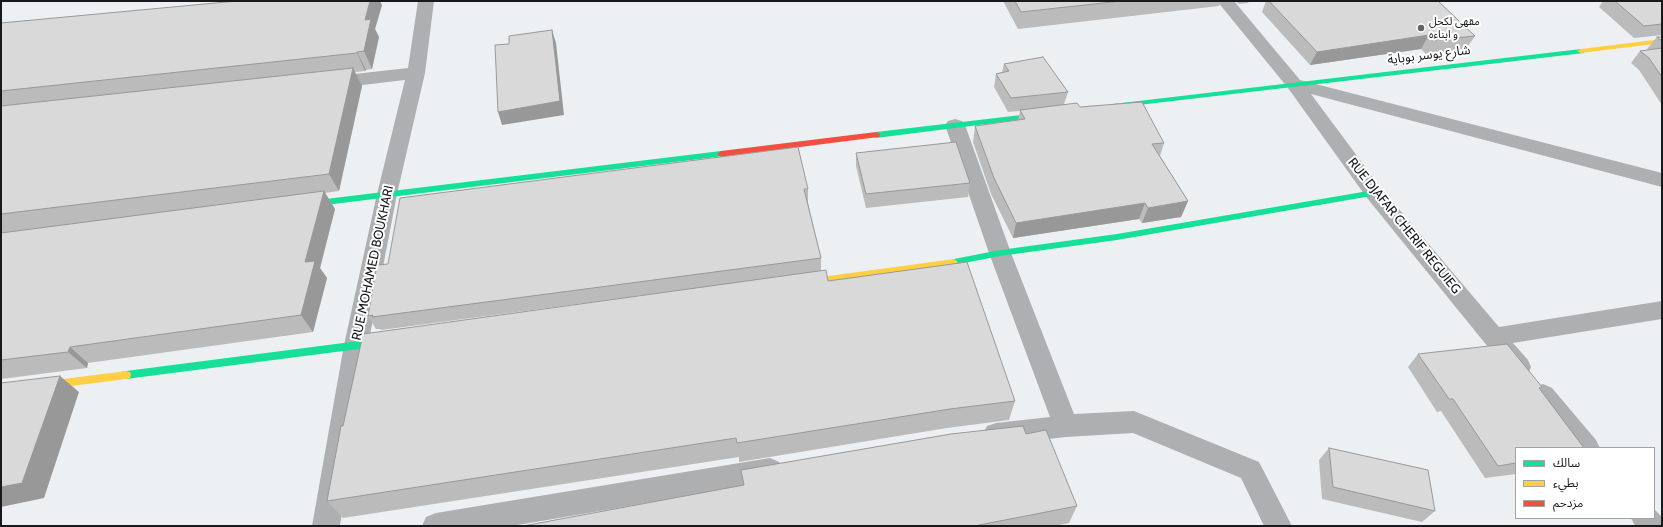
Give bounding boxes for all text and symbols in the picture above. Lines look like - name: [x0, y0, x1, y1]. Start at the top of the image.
- place label: مقهى لكحل و ابناءه: [1429, 15, 1480, 41]
- marker: مقهى لكحل و ابناءه: [1416, 23, 1426, 33]
- street label: شارع يوسر بوباية: [1387, 42, 1471, 68]
- street label: RUE DJAFAR CHERIF REGUIEG: [1344, 155, 1464, 297]
- street label: RUE MOHAMED BOUKHARI: [349, 184, 397, 342]
- legend: [1515, 447, 1655, 519]
- text: سالك: [1553, 455, 1580, 470]
- text: بطيء: [1553, 475, 1579, 490]
- text: مزدحم: [1553, 495, 1583, 510]

